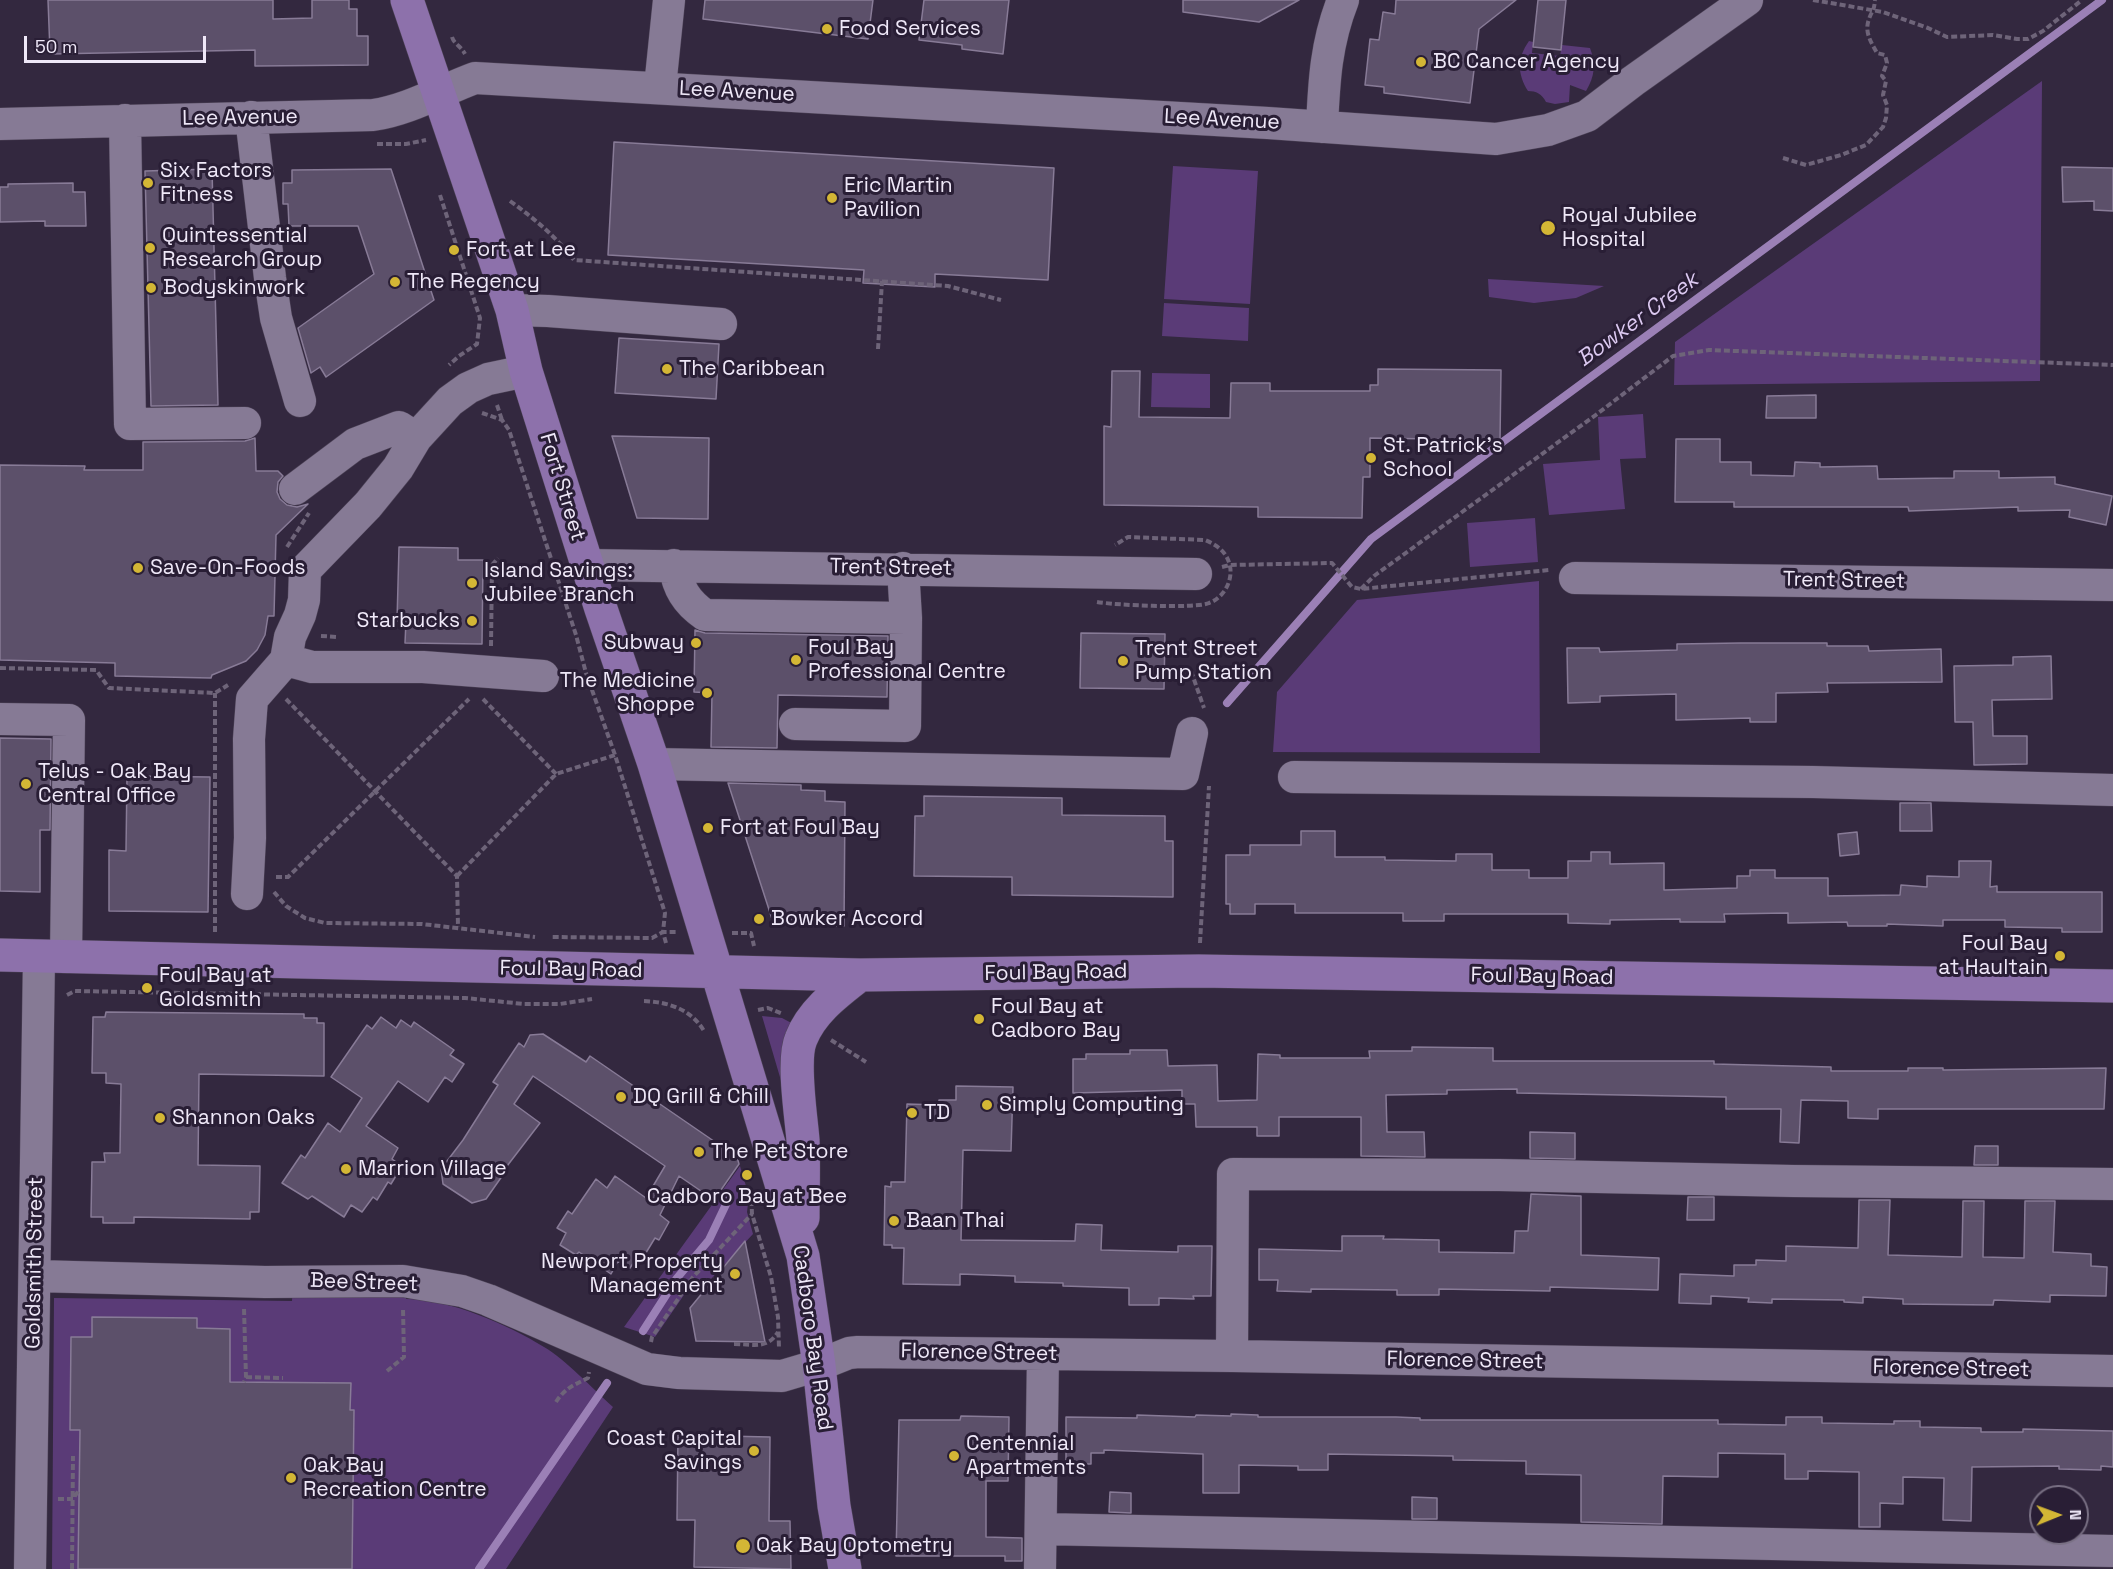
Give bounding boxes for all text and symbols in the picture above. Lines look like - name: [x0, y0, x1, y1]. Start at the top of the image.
- place label: Food Services: [839, 16, 981, 42]
- marker: Food Services: [820, 22, 834, 36]
- scale bar: [27, 24, 208, 62]
- text: 50 m: [35, 35, 77, 58]
- place label: BC Cancer Agency: [1433, 49, 1620, 75]
- marker: BC Cancer Agency: [1414, 55, 1428, 69]
- street label: Lee Avenue: [679, 76, 795, 108]
- street label: Lee Avenue: [182, 104, 298, 132]
- street label: Lee Avenue: [1164, 104, 1280, 136]
- place label: Six Factors Fitness: [160, 158, 272, 208]
- place label: Eric Martin Pavilion: [844, 173, 953, 223]
- marker: Six Factors Fitness: [141, 176, 155, 190]
- marker: Eric Martin Pavilion: [825, 191, 839, 205]
- place label: Royal Jubilee Hospital: [1562, 203, 1697, 253]
- marker: Royal Jubilee Hospital: [1539, 219, 1557, 237]
- place label: Quintessential Research Group: [162, 223, 322, 273]
- place label: Fort at Lee: [466, 237, 576, 263]
- marker: Quintessential Research Group: [143, 241, 157, 255]
- marker: Fort at Lee: [447, 243, 461, 257]
- water label: Bowker Creek: [1572, 267, 1704, 373]
- place label: The Regency: [407, 269, 540, 295]
- place label: Bodyskinwork: [163, 275, 305, 301]
- marker: The Regency: [388, 275, 402, 289]
- marker: Bodyskinwork: [144, 281, 158, 295]
- place label: The Caribbean: [679, 356, 825, 382]
- marker: The Caribbean: [660, 362, 674, 376]
- street label: Fort Street: [534, 430, 590, 544]
- place label: St. Patrick's School: [1383, 433, 1503, 483]
- marker: St. Patrick's School: [1364, 451, 1378, 465]
- street label: Trent Street: [830, 554, 952, 582]
- place label: Save-On-Foods: [150, 555, 306, 581]
- place label: Island Savings: Jubilee Branch: [484, 558, 635, 608]
- marker: Save-On-Foods: [131, 561, 145, 575]
- street label: Trent Street: [1783, 567, 1905, 595]
- marker: Island Savings: Jubilee Branch: [465, 576, 479, 590]
- place label: Starbucks: [356, 608, 460, 634]
- marker: Starbucks: [465, 614, 479, 628]
- place label: Subway: [604, 630, 684, 656]
- place label: Foul Bay Professional Centre: [808, 635, 1006, 685]
- marker: Subway: [689, 636, 703, 650]
- place label: Trent Street Pump Station: [1135, 636, 1272, 686]
- marker: Foul Bay Professional Centre: [789, 653, 803, 667]
- marker: Trent Street Pump Station: [1116, 654, 1130, 668]
- place label: The Medicine Shoppe: [560, 668, 695, 718]
- marker: The Medicine Shoppe: [700, 686, 714, 700]
- place label: Telus - Oak Bay Central Office: [38, 759, 191, 809]
- marker: Telus - Oak Bay Central Office: [19, 777, 33, 791]
- place label: Fort at Foul Bay: [720, 815, 880, 841]
- marker: Fort at Foul Bay: [701, 821, 715, 835]
- place label: Bowker Accord: [771, 906, 923, 932]
- marker: Bowker Accord: [752, 912, 766, 926]
- place label: Foul Bay at Haultain: [1938, 931, 2048, 981]
- marker: Foul Bay at Haultain: [2053, 949, 2067, 963]
- street label: Foul Bay Road: [499, 956, 643, 984]
- street label: Foul Bay Road: [984, 959, 1128, 987]
- place label: Foul Bay at Goldsmith: [159, 963, 272, 1013]
- street label: Foul Bay Road: [1470, 963, 1614, 991]
- marker: Foul Bay at Goldsmith: [140, 981, 154, 995]
- place label: Foul Bay at Cadboro Bay: [991, 994, 1121, 1044]
- marker: Foul Bay at Cadboro Bay: [972, 1012, 986, 1026]
- place label: DQ Grill & Chill: [633, 1084, 769, 1110]
- marker: DQ Grill & Chill: [614, 1090, 628, 1104]
- place label: Simply Computing: [999, 1092, 1184, 1118]
- marker: Simply Computing: [980, 1098, 994, 1112]
- place label: TD: [924, 1100, 950, 1126]
- place label: Shannon Oaks: [172, 1105, 315, 1131]
- marker: TD: [905, 1106, 919, 1120]
- marker: Shannon Oaks: [153, 1111, 167, 1125]
- place label: The Pet Store: [711, 1139, 849, 1165]
- marker: The Pet Store: [692, 1145, 706, 1159]
- place label: Marrion Village: [358, 1156, 507, 1182]
- marker: Marrion Village: [339, 1162, 353, 1176]
- marker: Cadboro Bay at Bee: [740, 1168, 754, 1182]
- street label: Goldsmith Street: [21, 1177, 49, 1349]
- place label: Cadboro Bay at Bee: [647, 1184, 847, 1210]
- place label: Baan Thai: [906, 1208, 1005, 1234]
- marker: Baan Thai: [887, 1214, 901, 1228]
- street label: Cadboro Bay Road: [787, 1244, 837, 1432]
- place label: Newport Property Management: [541, 1249, 723, 1299]
- marker: Newport Property Management: [728, 1267, 742, 1281]
- street label: Bee Street: [309, 1269, 419, 1297]
- street label: Florence Street: [900, 1339, 1058, 1367]
- street label: Florence Street: [1386, 1347, 1544, 1375]
- street label: Florence Street: [1872, 1355, 2030, 1383]
- place label: Coast Capital Savings: [607, 1426, 742, 1476]
- place label: Centennial Apartments: [966, 1431, 1086, 1481]
- marker: Coast Capital Savings: [747, 1444, 761, 1458]
- marker: Centennial Apartments: [947, 1449, 961, 1463]
- place label: Oak Bay Recreation Centre: [303, 1453, 487, 1503]
- marker: Oak Bay Recreation Centre: [284, 1471, 298, 1485]
- north arrow: [2029, 1485, 2089, 1545]
- text: N: [2065, 1509, 2086, 1520]
- place label: Oak Bay Optometry: [756, 1533, 953, 1559]
- marker: Oak Bay Optometry: [734, 1537, 752, 1555]

